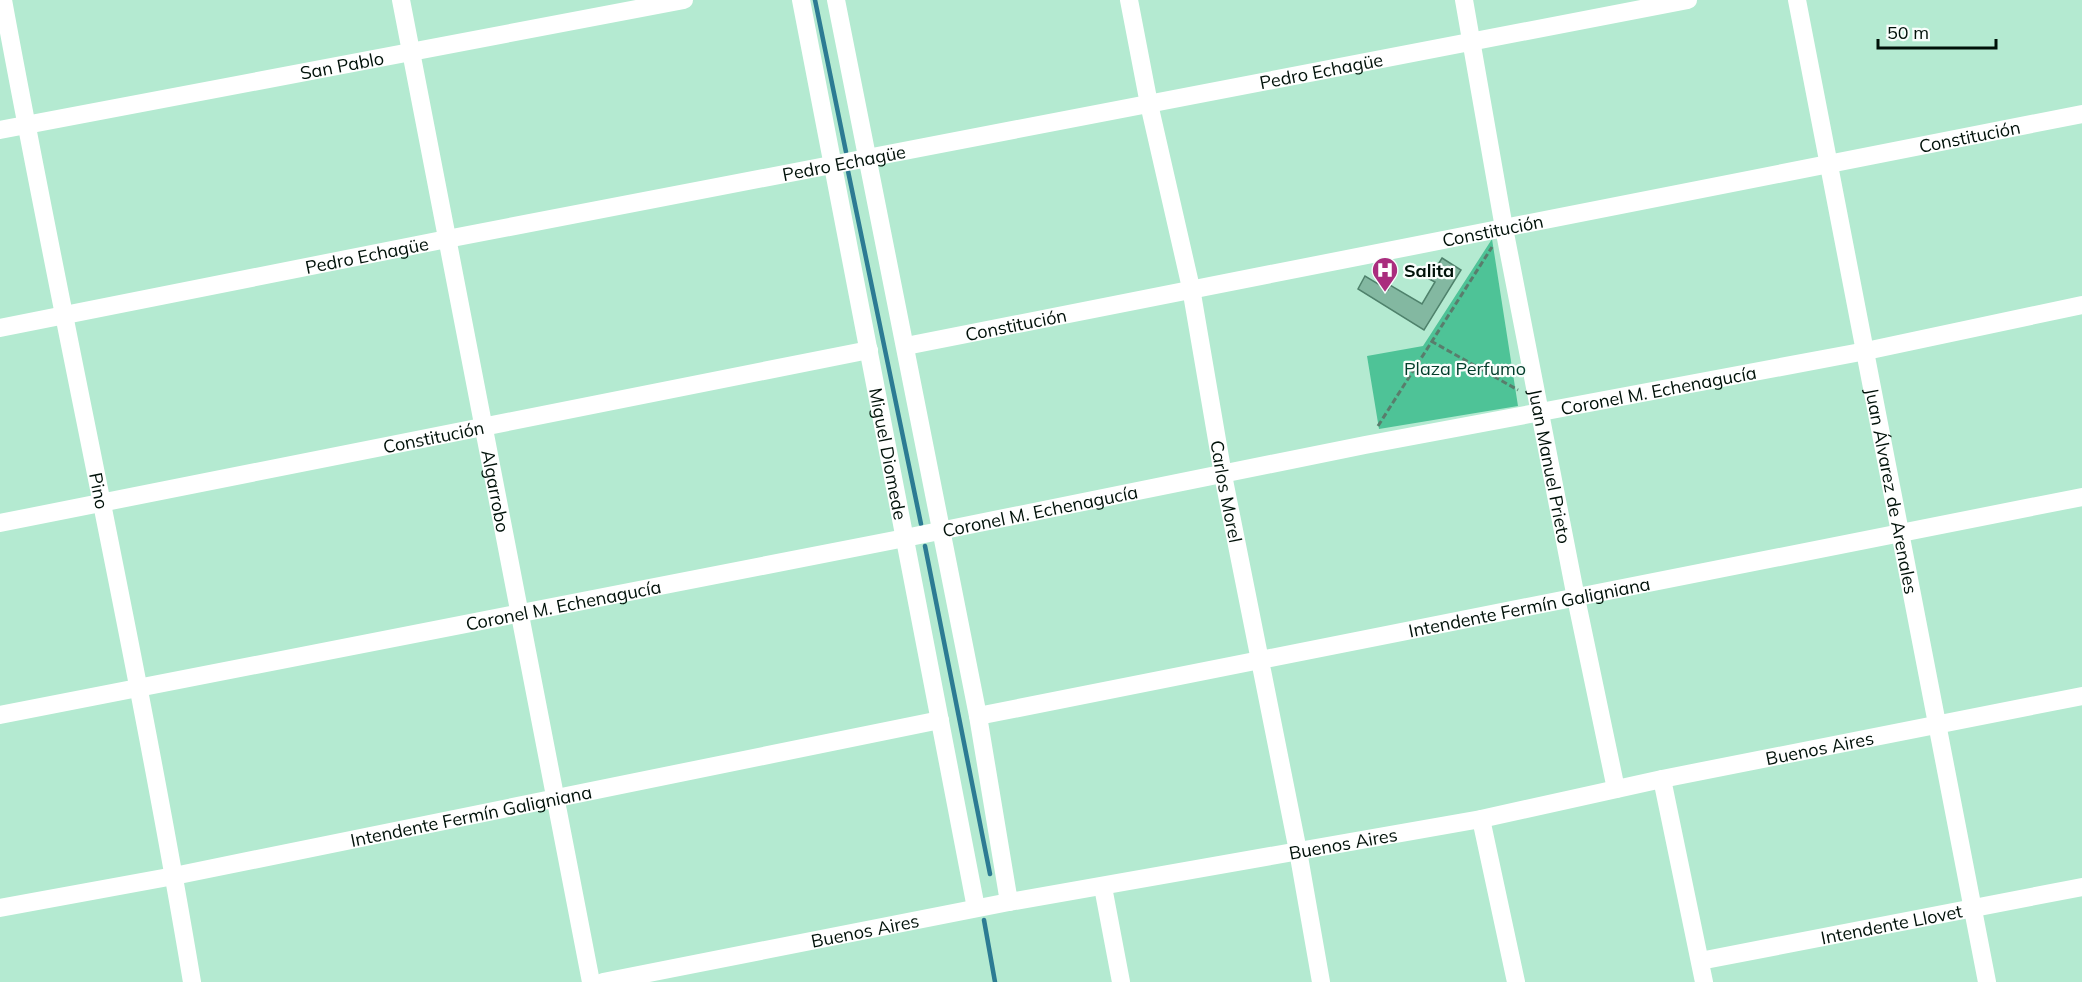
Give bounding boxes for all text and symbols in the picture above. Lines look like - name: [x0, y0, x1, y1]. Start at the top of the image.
- scale bar: [1878, 12, 1996, 50]
- text: 50 m: [1887, 21, 1929, 44]
- street label: San Pablo: [298, 46, 386, 84]
- street label: Pedro Echagüe: [1258, 48, 1385, 94]
- street label: Constitución: [1917, 115, 2022, 157]
- street label: Pedro Echagüe: [780, 139, 908, 186]
- street label: Constitución: [1440, 209, 1545, 251]
- street label: Pedro Echagüe: [303, 231, 430, 278]
- hospital icon: Salita: [1370, 255, 1400, 293]
- place label: Salita: [1404, 259, 1454, 282]
- street label: Constitución: [963, 303, 1069, 346]
- park label: Plaza Perfumo: [1404, 357, 1526, 380]
- street label: Coronel M. Echenagucía: [1559, 360, 1758, 420]
- street label: Miguel Diomede: [864, 386, 912, 522]
- street label: Juan Álvarez de Arenales: [1861, 386, 1923, 596]
- street label: Juan Manuel Prieto: [1524, 387, 1577, 545]
- street label: Constitución: [381, 415, 486, 458]
- street label: Carlos Morel: [1206, 438, 1248, 544]
- street label: Algarrobo: [477, 448, 515, 534]
- street label: Pino: [84, 470, 114, 511]
- street label: Coronel M. Echenagucía: [940, 480, 1140, 542]
- street label: Intendente Fermín Galigniana: [1407, 571, 1652, 642]
- street label: Coronel M. Echenagucía: [464, 574, 663, 635]
- street label: Buenos Aires: [1764, 726, 1876, 770]
- street label: Intendente Fermín Galigniana: [348, 780, 594, 851]
- street label: Buenos Aires: [1287, 822, 1399, 864]
- street label: Intendente Llovet: [1819, 899, 1964, 949]
- street label: Buenos Aires: [809, 908, 921, 952]

